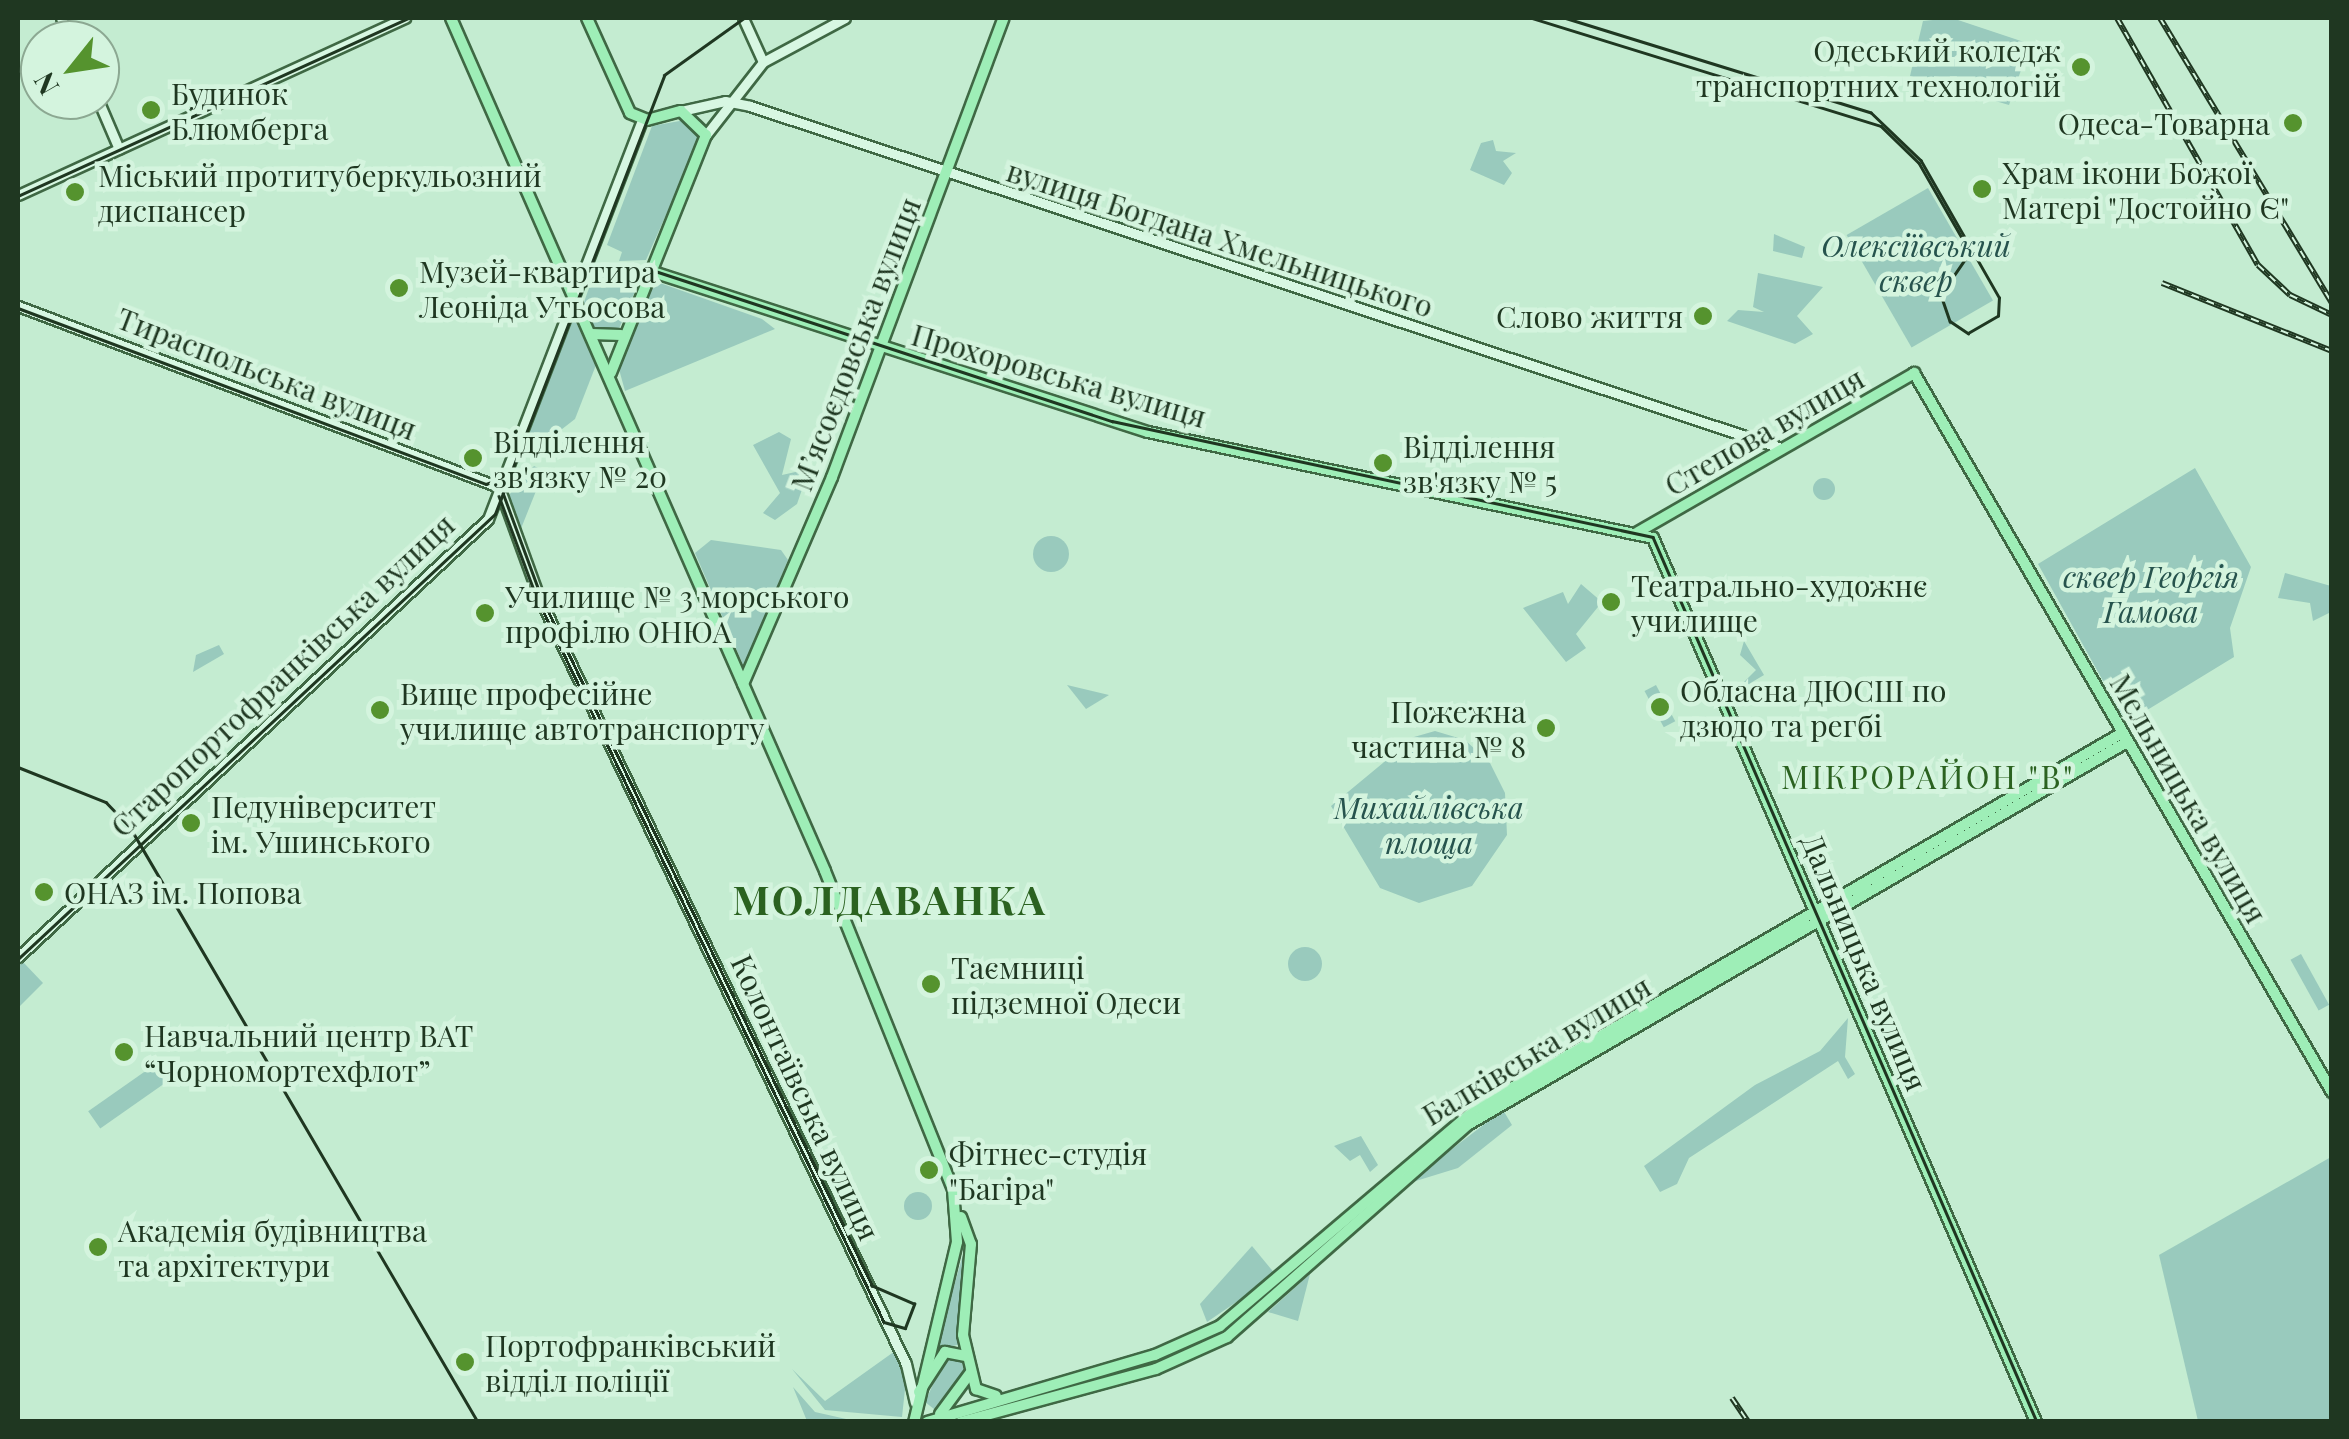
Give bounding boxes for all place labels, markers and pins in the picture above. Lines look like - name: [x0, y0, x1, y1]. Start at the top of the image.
- place label: Одеський коледж транспортних технологій: [1696, 32, 2061, 102]
- marker: Одеський коледж транспортних технологій: [2070, 56, 2092, 78]
- place label: Будинок Блюмберга: [171, 75, 328, 146]
- marker: Будинок Блюмберга: [140, 99, 162, 121]
- place label: Одеса-Товарна: [2058, 105, 2270, 141]
- marker: Одеса-Товарна: [2280, 110, 2306, 136]
- place label: Храм ікони Божої Матері "Достойно Є": [2002, 154, 2290, 224]
- place label: Міський протитуберкульозний диспансер: [98, 157, 542, 228]
- marker: Храм ікони Божої Матері "Достойно Є": [1971, 178, 1993, 200]
- marker: Міський протитуберкульозний диспансер: [62, 179, 88, 205]
- place label: Музей-квартира Леоніда Утьосова: [419, 253, 665, 324]
- marker: Музей-квартира Леоніда Утьосова: [388, 277, 410, 299]
- place label: Слово життя: [1496, 298, 1683, 334]
- marker: Слово життя: [1692, 305, 1714, 327]
- place label: Відділення зв'язку № 20: [493, 423, 667, 494]
- place label: Відділення зв'язку № 5: [1403, 428, 1557, 498]
- marker: Відділення зв'язку № 20: [462, 447, 484, 469]
- marker: Відділення зв'язку № 5: [1372, 452, 1394, 474]
- place label: Театрально-художнє училище: [1631, 567, 1928, 638]
- place label: Училище № 3 морського профілю ОНЮА: [505, 578, 849, 648]
- marker: Театрально-художнє училище: [1600, 591, 1622, 613]
- marker: Училище № 3 морського профілю ОНЮА: [474, 602, 496, 624]
- place label: Обласна ДЮСШ по дзюдо та регбі: [1680, 672, 1946, 742]
- place label: Вище професійне училище автотранспорту: [400, 675, 765, 746]
- place label: Пожежна частина № 8: [1351, 693, 1526, 764]
- marker: Обласна ДЮСШ по дзюдо та регбі: [1649, 696, 1671, 718]
- marker: Вище професійне училище автотранспорту: [369, 699, 391, 721]
- marker: Пожежна частина № 8: [1535, 717, 1557, 739]
- place label: Педуніверситет ім. Ушинського: [211, 788, 436, 858]
- marker: Педуніверситет ім. Ушинського: [180, 812, 202, 834]
- place label: ОНАЗ ім. Попова: [64, 874, 301, 910]
- marker: ОНАЗ ім. Попова: [33, 881, 55, 903]
- place label: Таємниці підземної Одеси: [951, 949, 1181, 1020]
- marker: Таємниці підземної Одеси: [920, 973, 942, 995]
- place label: Навчальний центр ВАТ “Чорномортехфлот”: [144, 1017, 473, 1088]
- marker: Навчальний центр ВАТ “Чорномортехфлот”: [113, 1041, 135, 1063]
- place label: Фітнес-студія "Багіра": [949, 1135, 1147, 1206]
- marker: Фітнес-студія "Багіра": [918, 1159, 940, 1181]
- place label: Академія будівництва та архітектури: [118, 1212, 427, 1282]
- marker: Академія будівництва та архітектури: [87, 1236, 109, 1258]
- place label: Портофранківський відділ поліції: [485, 1327, 776, 1398]
- marker: Портофранківський відділ поліції: [454, 1351, 476, 1373]

